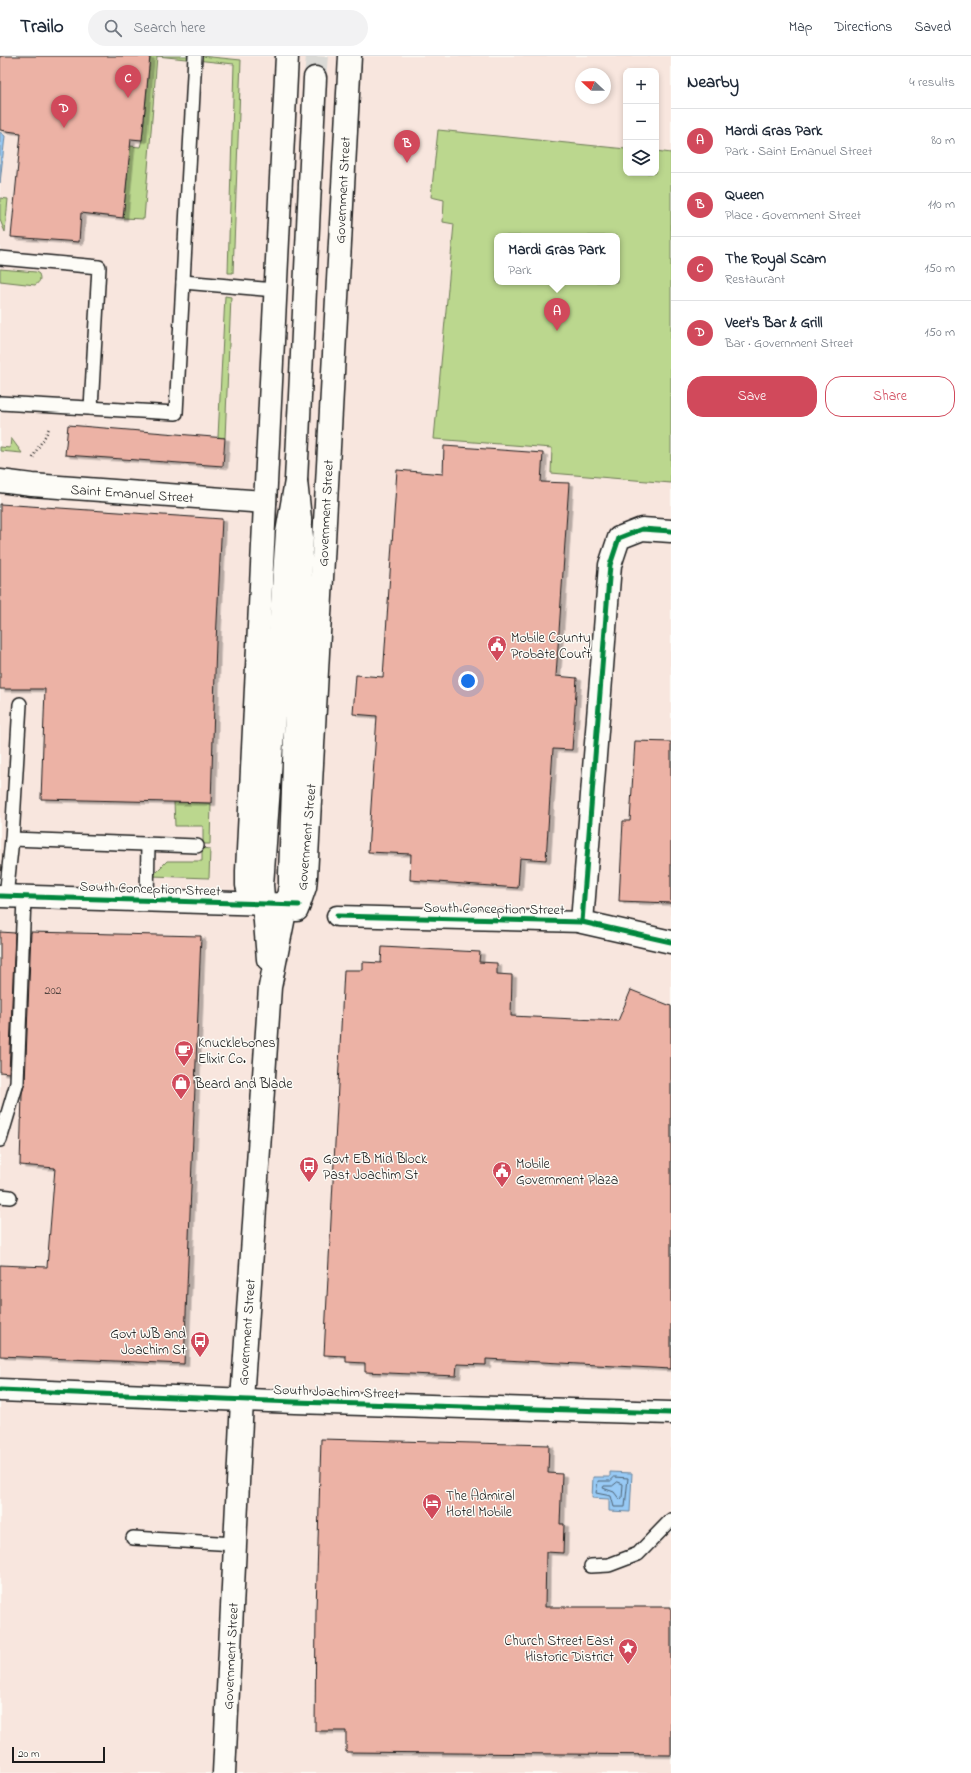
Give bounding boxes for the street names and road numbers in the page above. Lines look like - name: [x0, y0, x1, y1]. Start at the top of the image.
- street label: Government Street: [330, 136, 357, 244]
- street label: Government Street: [313, 459, 340, 567]
- street label: Saint Emanuel Street: [70, 480, 194, 509]
- street label: Government Street: [292, 783, 323, 891]
- street label: South Conception Street: [79, 877, 221, 902]
- street label: South Conception Street: [423, 898, 565, 921]
- street label: Government Street: [233, 1278, 262, 1386]
- street label: South Joachim Street: [273, 1380, 399, 1405]
- street label: Government Street: [218, 1602, 245, 1710]

